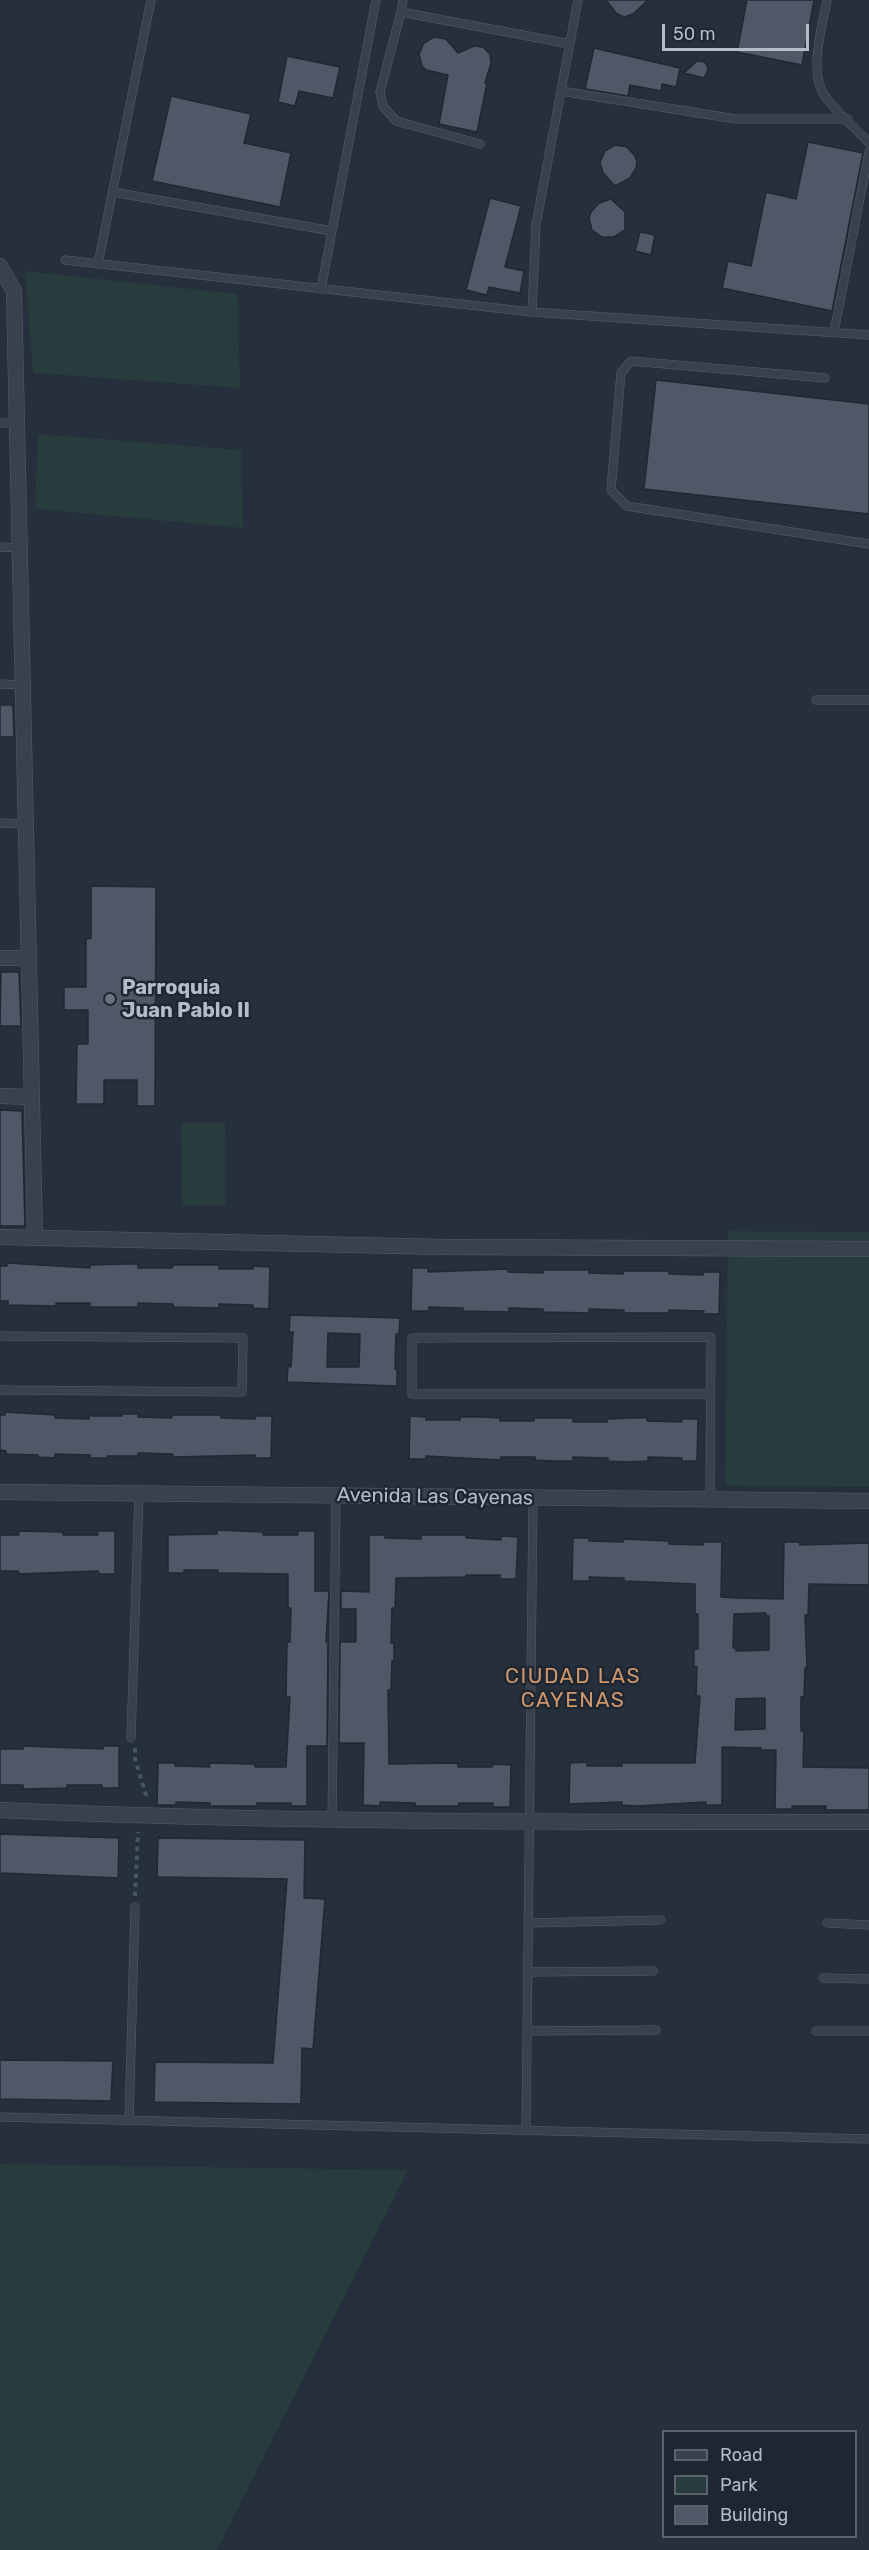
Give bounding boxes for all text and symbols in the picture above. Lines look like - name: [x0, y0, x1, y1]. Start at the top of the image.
- scale bar: [665, 12, 812, 50]
- text: 50 m: [673, 23, 716, 45]
- place label: Parroquia Juan Pablo II: [122, 976, 250, 1023]
- marker: Parroquia Juan Pablo II: [103, 992, 117, 1006]
- street label: Avenida Las Cayenas: [337, 1483, 533, 1511]
- district label: CIUDAD LAS CAYENAS: [505, 1664, 641, 1714]
- legend: [662, 2430, 857, 2538]
- text: Road: [720, 2444, 763, 2466]
- text: Park: [720, 2474, 757, 2496]
- text: Building: [720, 2504, 788, 2526]

